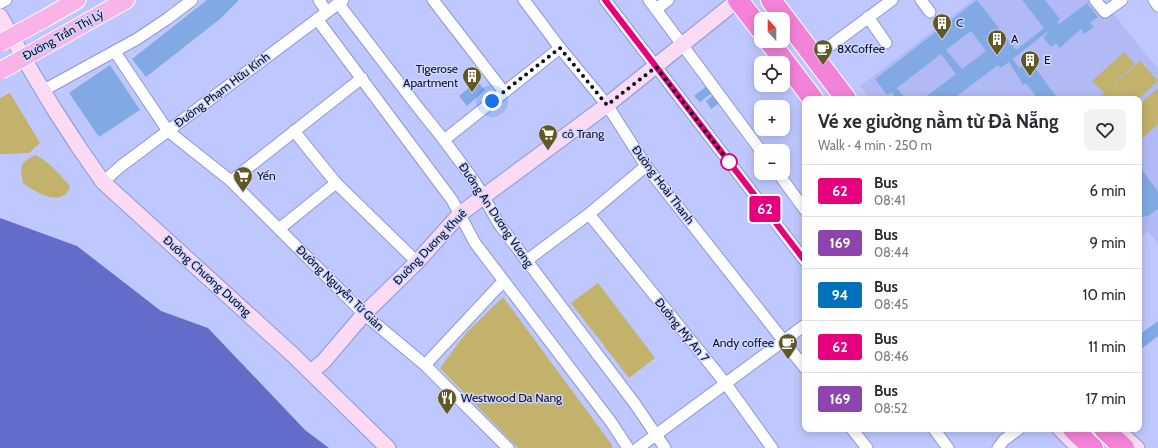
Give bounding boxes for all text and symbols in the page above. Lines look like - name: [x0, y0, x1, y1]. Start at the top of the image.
- street label: Đường Trần Thị Lý: [20, 6, 106, 63]
- north arrow: [754, 12, 790, 48]
- map controls: [754, 12, 790, 180]
- building icon: C: [931, 12, 953, 40]
- place label: C: [956, 15, 963, 30]
- building icon: A: [986, 28, 1008, 56]
- place label: A: [1011, 31, 1019, 46]
- cafe icon: 8XCoffee: [812, 38, 834, 66]
- place label: 8XCoffee: [837, 41, 885, 56]
- street label: Đường Phạm Hữu Kính: [171, 49, 272, 130]
- building icon: E: [1019, 49, 1041, 77]
- place label: E: [1044, 52, 1051, 67]
- button: locate: [754, 56, 790, 92]
- place label: Tigerose Apartment: [403, 61, 458, 90]
- building icon: Tigerose Apartment: [461, 65, 483, 93]
- your location: [482, 91, 502, 111]
- button: +: [754, 100, 790, 136]
- button: heart: [1084, 109, 1126, 151]
- text: Vé xe giường nằm từ Đà Nẵng: [818, 110, 1058, 133]
- supermarket icon: cô Trang: [537, 123, 559, 151]
- place label: cô Trang: [562, 126, 605, 141]
- text: Walk · 4 min · 250 m: [818, 137, 932, 153]
- street label: Đường Hoài Thanh: [629, 142, 698, 227]
- button: −: [754, 144, 790, 180]
- unlabelled marker: [720, 153, 738, 171]
- street label: Đường An Dương Vương: [456, 159, 538, 271]
- supermarket icon: Yến: [232, 165, 254, 193]
- place label: Yến: [256, 168, 276, 183]
- text: Bus: [874, 174, 898, 192]
- text: 62: [832, 182, 848, 200]
- text: 6 min: [1089, 182, 1126, 200]
- text: 08:41: [874, 192, 905, 208]
- line badge: 62: [747, 196, 783, 222]
- text: 62: [757, 200, 773, 218]
- street label: Đường Dương Khuê: [390, 206, 470, 288]
- text: Bus: [874, 226, 898, 244]
- street label: Đường Chương Dương: [160, 232, 255, 320]
- text: 169: [830, 234, 850, 252]
- text: 9 min: [1089, 234, 1126, 252]
- street label: Đường Nguyễn Tử Giản: [293, 242, 388, 334]
- text: 08:44: [874, 244, 909, 260]
- text: Bus: [874, 278, 898, 296]
- text: 94: [832, 286, 848, 304]
- text: 10 min: [1083, 286, 1126, 304]
- street label: Đường Mỹ An 7: [652, 295, 713, 365]
- text: 08:45: [874, 296, 908, 312]
- text: Bus: [874, 330, 898, 348]
- cafe icon: Andy coffee: [777, 332, 799, 360]
- place label: Andy coffee: [712, 335, 774, 350]
- text: 62: [832, 338, 848, 356]
- text: 11 min: [1088, 338, 1126, 356]
- text: 08:46: [874, 348, 909, 364]
- text: Bus: [874, 382, 898, 400]
- restaurant icon: Westwood Da Nang: [436, 387, 458, 415]
- place label: Westwood Da Nang: [461, 390, 563, 405]
- text: 169: [830, 390, 850, 408]
- text: 17 min: [1085, 390, 1126, 408]
- text: 08:52: [874, 400, 908, 416]

